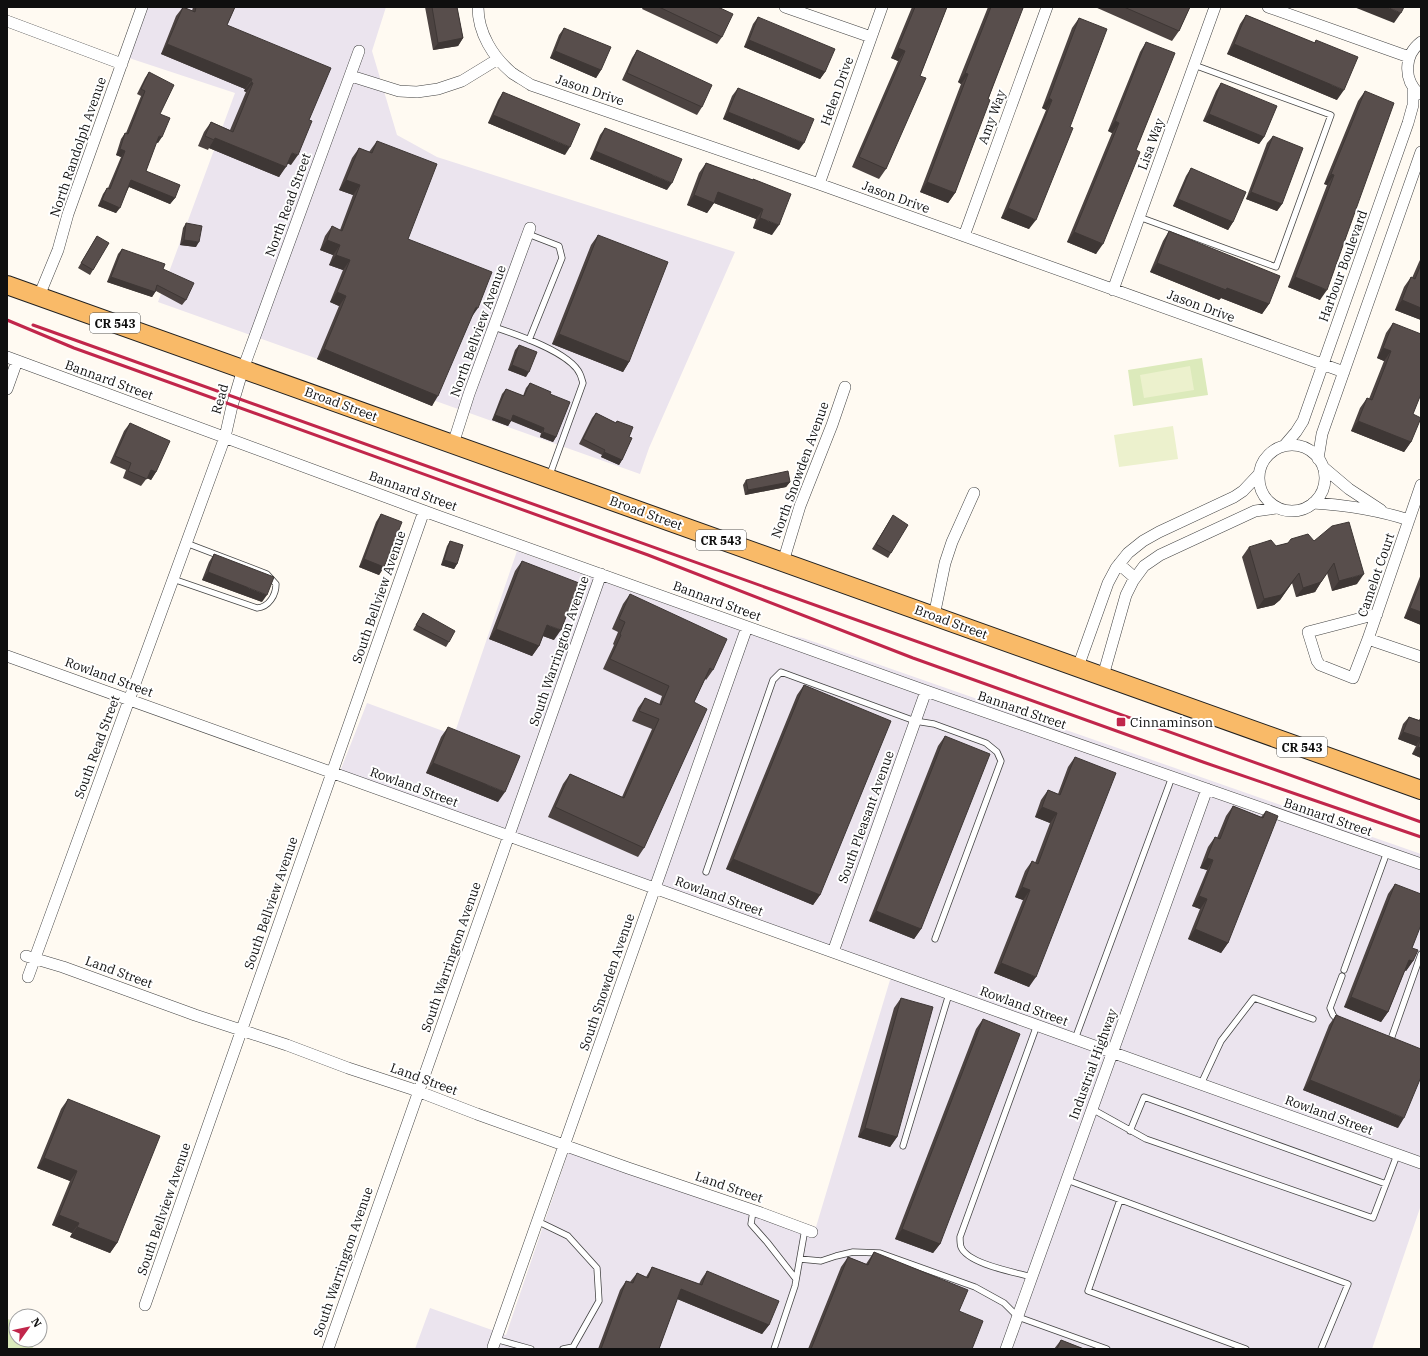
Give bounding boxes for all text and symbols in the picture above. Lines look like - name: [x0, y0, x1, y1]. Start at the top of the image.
- street label: Helen Drive: [817, 54, 857, 128]
- street label: Jason Drive: [554, 70, 626, 110]
- street label: North Randolph Avenue: [46, 75, 110, 219]
- street label: Amy Way: [974, 87, 1010, 147]
- street label: Lisa Way: [1134, 116, 1168, 172]
- street label: North Read Street: [261, 150, 315, 259]
- street label: Jason Drive: [860, 177, 932, 217]
- street label: Harbour Boulevard: [1315, 208, 1371, 324]
- street label: North Bellview Avenue: [446, 263, 510, 399]
- street label: Jason Drive: [1165, 286, 1237, 326]
- road number: CR 543: [90, 313, 140, 333]
- street label: Bannard Street: [63, 356, 156, 404]
- street label: Read: [208, 382, 232, 416]
- street label: Broad Street: [302, 383, 380, 425]
- street label: North Snowden Avenue: [767, 399, 833, 541]
- street label: Bannard Street: [367, 467, 460, 515]
- street label: Broad Street: [607, 492, 685, 534]
- street label: South Bellview Avenue: [348, 528, 410, 666]
- road number: CR 543: [696, 530, 746, 550]
- street label: Camelot Court: [1354, 530, 1398, 619]
- street label: South Warrington Avenue: [525, 574, 593, 728]
- street label: Bannard Street: [671, 577, 764, 625]
- street label: Broad Street: [912, 601, 990, 643]
- street label: Rowland Street: [63, 653, 156, 701]
- street label: Bannard Street: [975, 687, 1069, 733]
- street label: South Read Street: [70, 693, 124, 801]
- place label: Cinnaminson: [1130, 714, 1213, 731]
- marker: Cinnaminson: [1115, 716, 1127, 728]
- road number: CR 543: [1277, 737, 1327, 757]
- street label: South Pleasant Avenue: [834, 748, 898, 886]
- street label: Rowland Street: [368, 763, 461, 811]
- street label: Bannard Street: [1281, 794, 1375, 840]
- street label: South Bellview Avenue: [240, 834, 302, 972]
- street label: Rowland Street: [673, 872, 766, 920]
- street label: South Warrington Avenue: [417, 880, 485, 1034]
- street label: South Snowden Avenue: [576, 911, 638, 1053]
- street label: Land Street: [83, 952, 155, 992]
- street label: Rowland Street: [978, 982, 1071, 1030]
- street label: Industrial Highway: [1065, 1006, 1121, 1122]
- street label: Land Street: [388, 1059, 460, 1099]
- street label: Rowland Street: [1283, 1091, 1376, 1139]
- street label: South Bellview Avenue: [133, 1140, 195, 1278]
- street label: Land Street: [693, 1167, 766, 1207]
- street label: South Warrington Avenue: [309, 1185, 377, 1339]
- north arrow: [8, 1308, 48, 1348]
- text: N: [28, 1315, 45, 1330]

